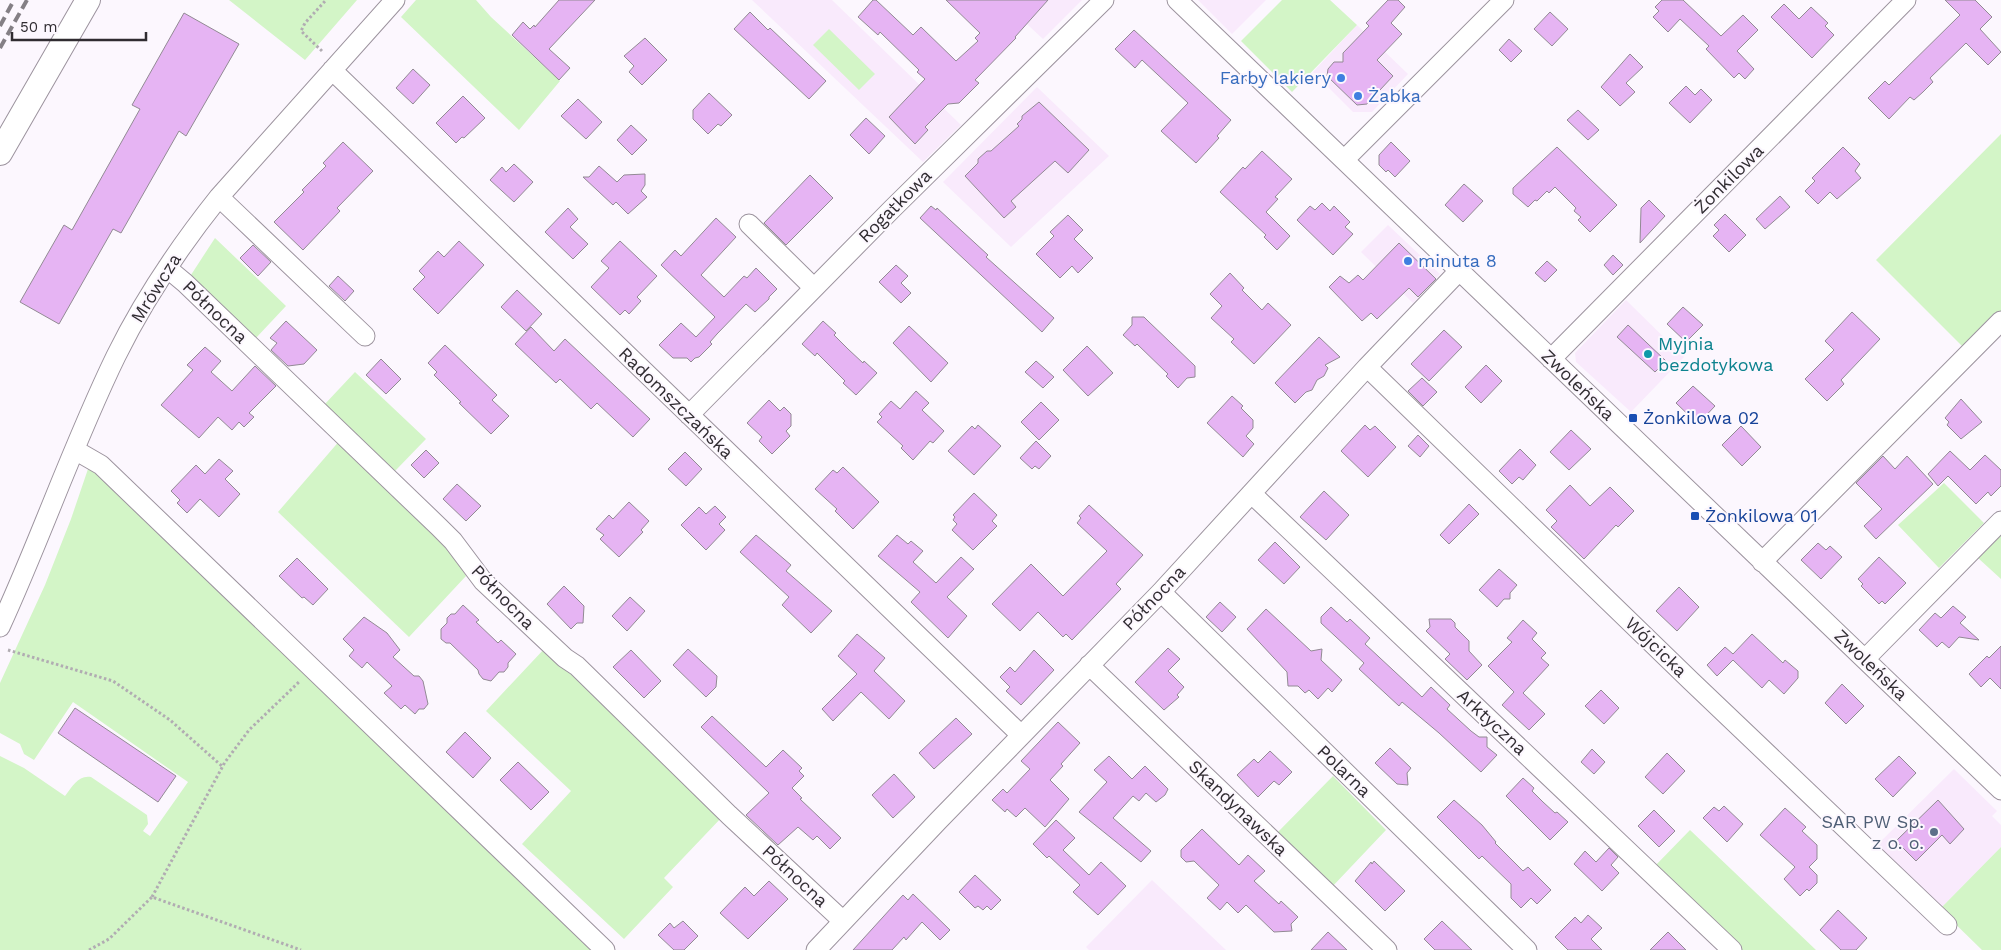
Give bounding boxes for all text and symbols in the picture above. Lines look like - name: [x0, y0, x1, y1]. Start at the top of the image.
- scale bar: [12, 10, 146, 42]
- text: 50 m: [20, 18, 57, 36]
- place label: Farby lakiery: [1220, 67, 1332, 88]
- marker: Farby lakiery: [1335, 72, 1347, 84]
- place label: Żabka: [1368, 85, 1421, 106]
- marker: Żabka: [1352, 90, 1364, 102]
- street label: Żonkilowa: [1690, 140, 1768, 218]
- street label: Rogatkowa: [854, 165, 936, 247]
- street label: Mrówcza: [126, 249, 185, 326]
- place label: minuta 8: [1418, 250, 1497, 271]
- marker: minuta 8: [1402, 255, 1414, 267]
- street label: Północna: [179, 276, 252, 348]
- place label: Myjnia bezdotykowa: [1658, 333, 1773, 375]
- street label: Radomszczańska: [615, 343, 738, 463]
- street label: Zwoleńska: [1538, 345, 1619, 425]
- marker: Myjnia bezdotykowa: [1642, 348, 1654, 360]
- place label: Żonkilowa 02: [1643, 407, 1759, 428]
- marker: Żonkilowa 02: [1627, 412, 1639, 424]
- place label: Żonkilowa 01: [1705, 505, 1818, 526]
- marker: Żonkilowa 01: [1689, 510, 1701, 522]
- street label: Północna: [467, 560, 539, 633]
- street label: Północna: [1118, 561, 1190, 634]
- street label: Wójcicka: [1621, 612, 1691, 681]
- street label: Zwoleńska: [1831, 625, 1912, 705]
- street label: Arktyczna: [1453, 684, 1531, 759]
- street label: Polarna: [1313, 740, 1375, 801]
- street label: Skandynawska: [1185, 755, 1292, 860]
- place label: SAR PW Sp. z o. o.: [1821, 811, 1924, 853]
- marker: SAR PW Sp. z o. o.: [1928, 826, 1940, 838]
- street label: Północna: [758, 840, 832, 911]

